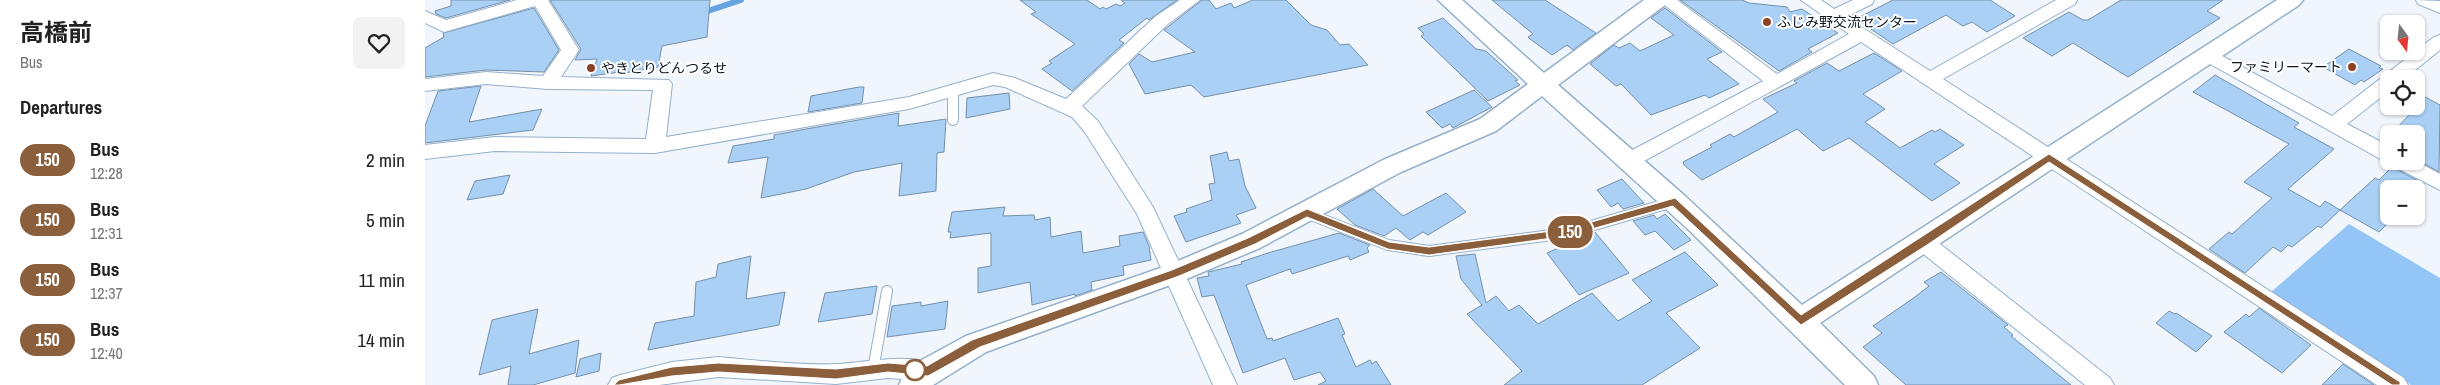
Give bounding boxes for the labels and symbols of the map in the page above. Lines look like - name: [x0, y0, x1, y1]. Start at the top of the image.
- place label: ふじみ野交流センター: [1777, 13, 1917, 31]
- north arrow: [2380, 15, 2425, 60]
- marker: ふじみ野交流センター: [1761, 16, 1773, 28]
- place label: ファミリーマート: [2230, 58, 2342, 76]
- place label: やきとりどんつるせ: [601, 59, 727, 77]
- marker: ファミリーマート: [2346, 61, 2358, 73]
- marker: やきとりどんつるせ: [585, 62, 597, 74]
- line badge: 150: [1541, 216, 1599, 248]
- unlabelled marker: [904, 359, 926, 381]

